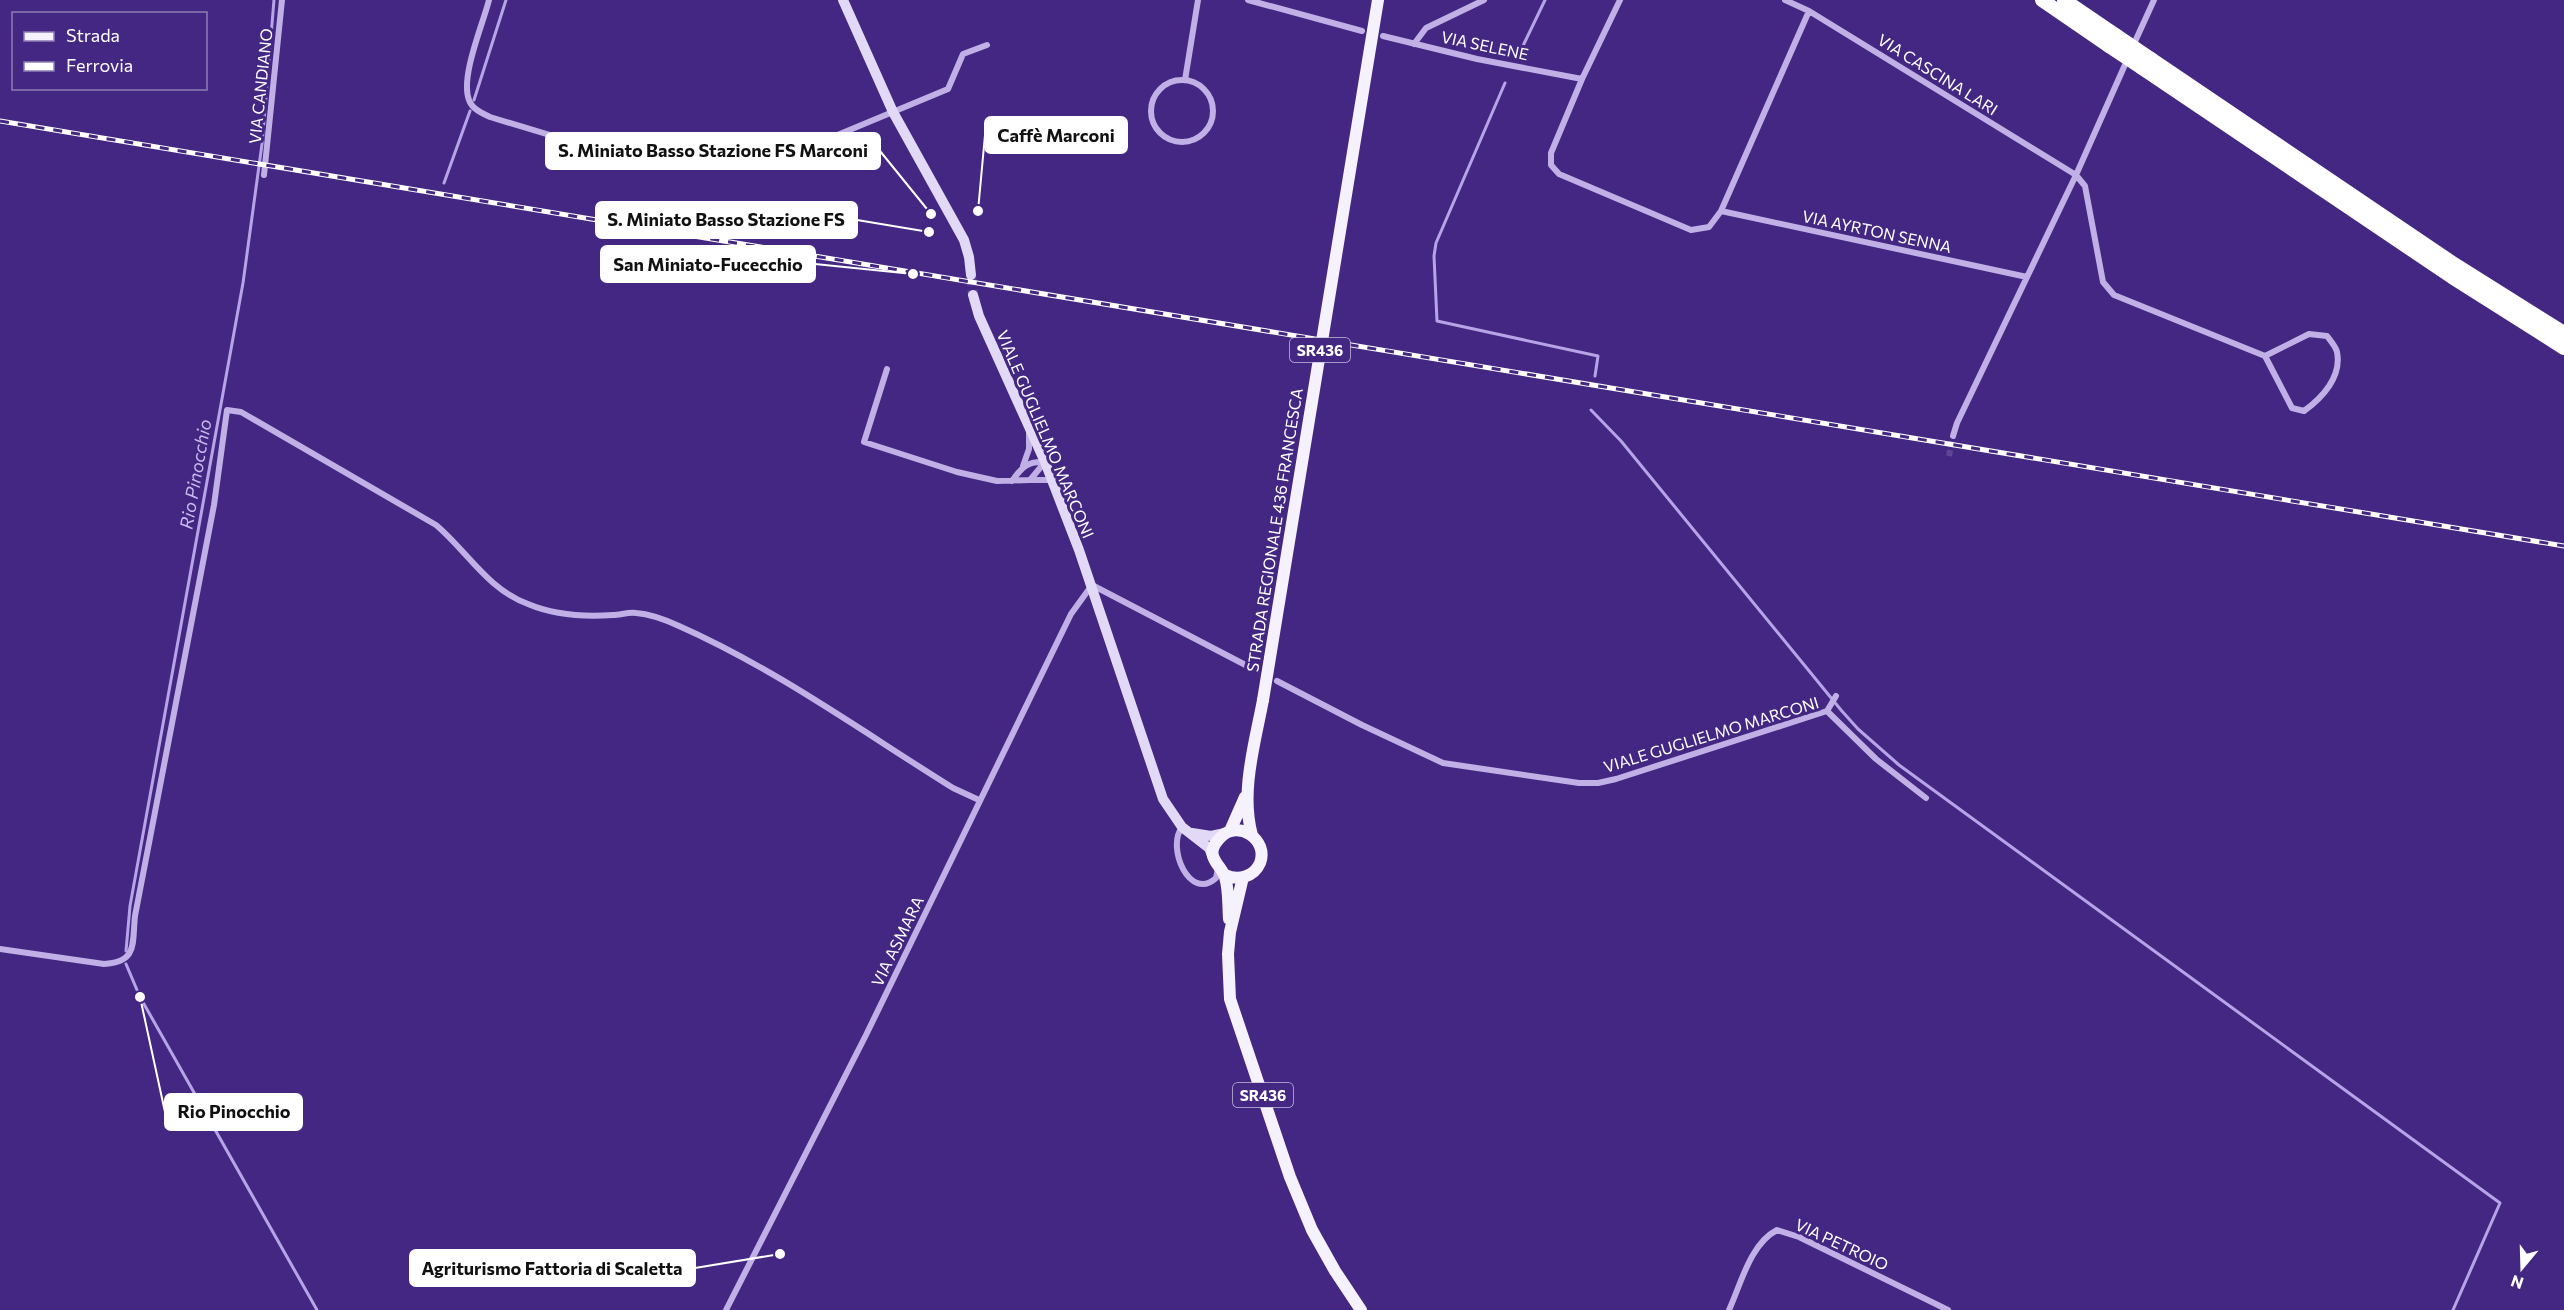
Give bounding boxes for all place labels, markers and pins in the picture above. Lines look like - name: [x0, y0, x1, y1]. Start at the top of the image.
- callout: Caffè Marconi: [985, 117, 1127, 153]
- callout: S. Miniato Basso Stazione FS Marconi: [546, 133, 880, 169]
- callout: S. Miniato Basso Stazione FS: [596, 202, 857, 238]
- callout: San Miniato-Fucecchio: [601, 246, 815, 282]
- callout: Rio Pinocchio: [165, 1094, 302, 1130]
- callout: Agriturismo Fattoria di Scaletta: [410, 1250, 695, 1286]

